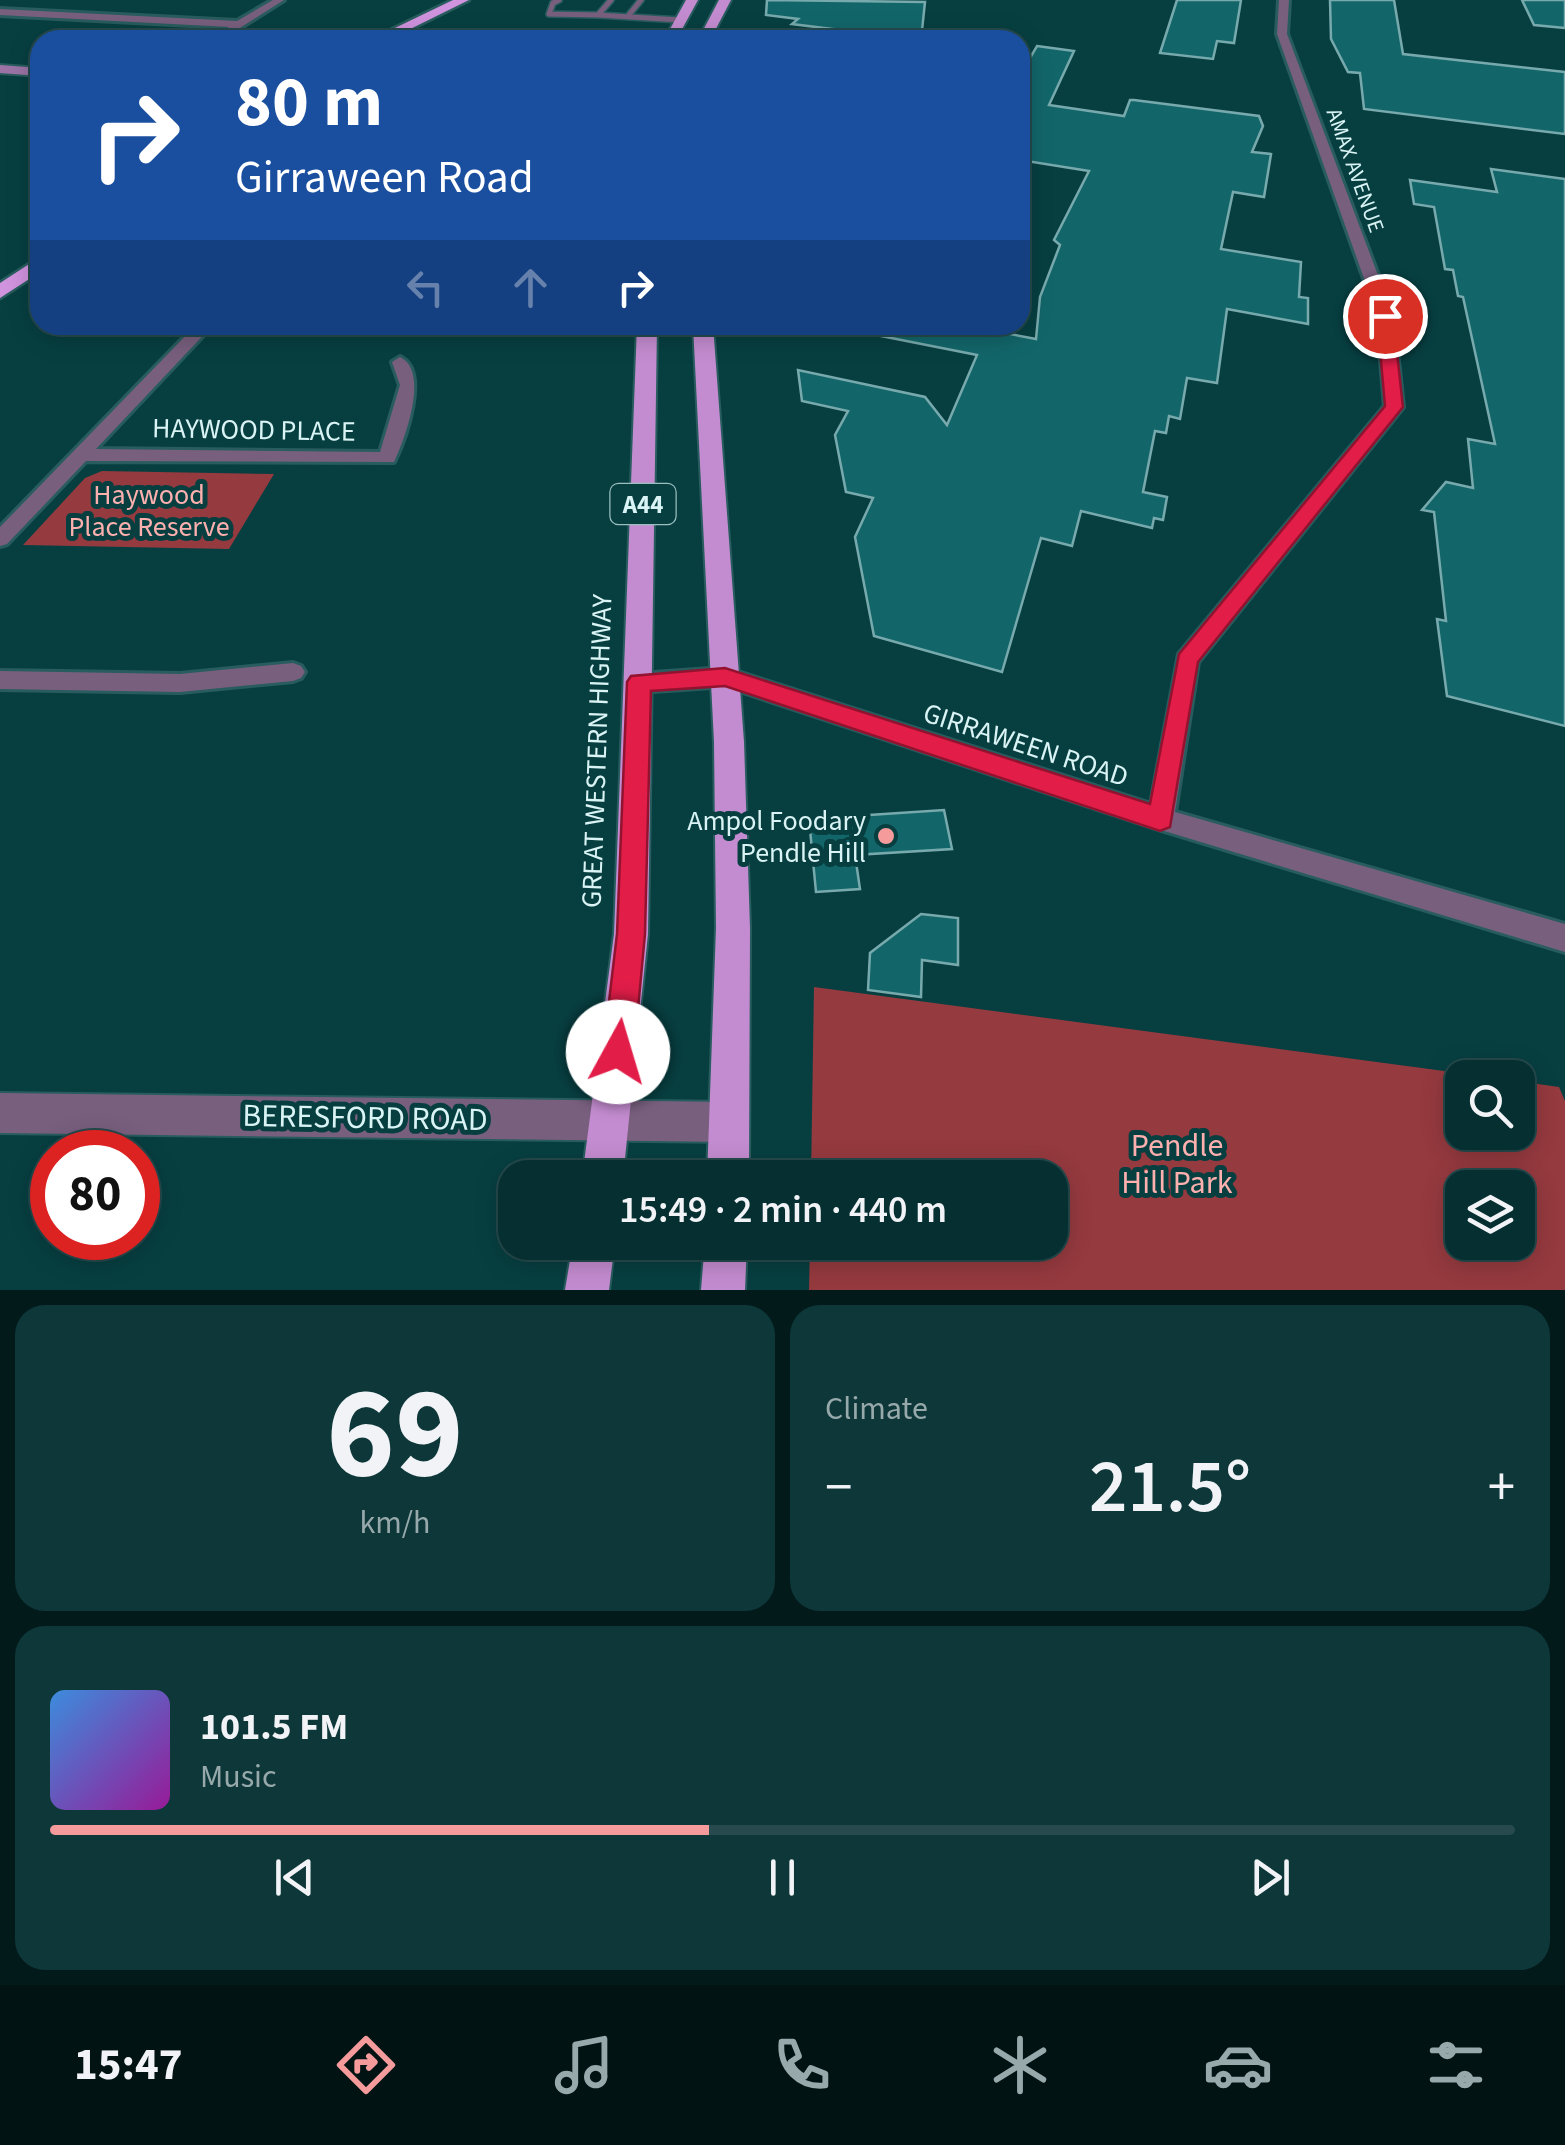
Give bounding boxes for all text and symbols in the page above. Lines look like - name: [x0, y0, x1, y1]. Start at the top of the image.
- text: 80 m: [235, 53, 383, 153]
- icon: right: [70, 70, 200, 200]
- street label: AMAX AVENUE: [1318, 104, 1392, 237]
- text: Girraween Road: [235, 146, 534, 210]
- icon: left: [398, 260, 453, 315]
- icon: ahead: [503, 260, 558, 315]
- icon: right: [608, 260, 663, 315]
- pin: [1343, 274, 1428, 359]
- icon: arrive: [1358, 289, 1413, 344]
- street label: HAYWOOD PLACE: [152, 408, 356, 452]
- park label: Haywood Place Reserve: [68, 475, 230, 547]
- road number: A44: [610, 484, 676, 524]
- street label: GREAT WESTERN HIGHWAY: [572, 593, 622, 909]
- street label: GIRRAWEEN ROAD: [918, 693, 1133, 797]
- place label: Ampol Foodary Pendle Hill: [687, 801, 866, 873]
- marker: Ampol Foodary Pendle Hill: [875, 825, 897, 847]
- position arrow: [566, 1000, 670, 1104]
- map controls: [1445, 1060, 1535, 1260]
- button: search: [1445, 1060, 1535, 1150]
- street label: BERESFORD ROAD: [242, 1093, 488, 1143]
- park label: Pendle Hill Park: [1121, 1123, 1233, 1206]
- speed limit sign: 80: [30, 1130, 160, 1260]
- button: layers: [1445, 1170, 1535, 1260]
- text: 15:49 · 2 min · 440 m: [619, 1183, 947, 1237]
- text: 69: [326, 1342, 464, 1527]
- text: Climate: [825, 1386, 928, 1432]
- text: 21.5°: [1089, 1434, 1251, 1541]
- text: −: [825, 1449, 852, 1527]
- text: +: [1488, 1449, 1515, 1527]
- text: km/h: [360, 1500, 430, 1546]
- text: 101.5 FM: [200, 1700, 348, 1754]
- text: Music: [200, 1754, 277, 1800]
- icon: previous: [267, 1850, 322, 1905]
- icon: pause: [755, 1850, 810, 1905]
- icon: next: [1243, 1850, 1298, 1905]
- icon: directions: [331, 2030, 401, 2100]
- icon: music: [549, 2030, 619, 2100]
- icon: phone: [767, 2030, 837, 2100]
- icon: climate: [985, 2030, 1055, 2100]
- icon: car: [1203, 2030, 1273, 2100]
- icon: filters: [1421, 2030, 1491, 2100]
- text: 15:47: [74, 2033, 183, 2097]

